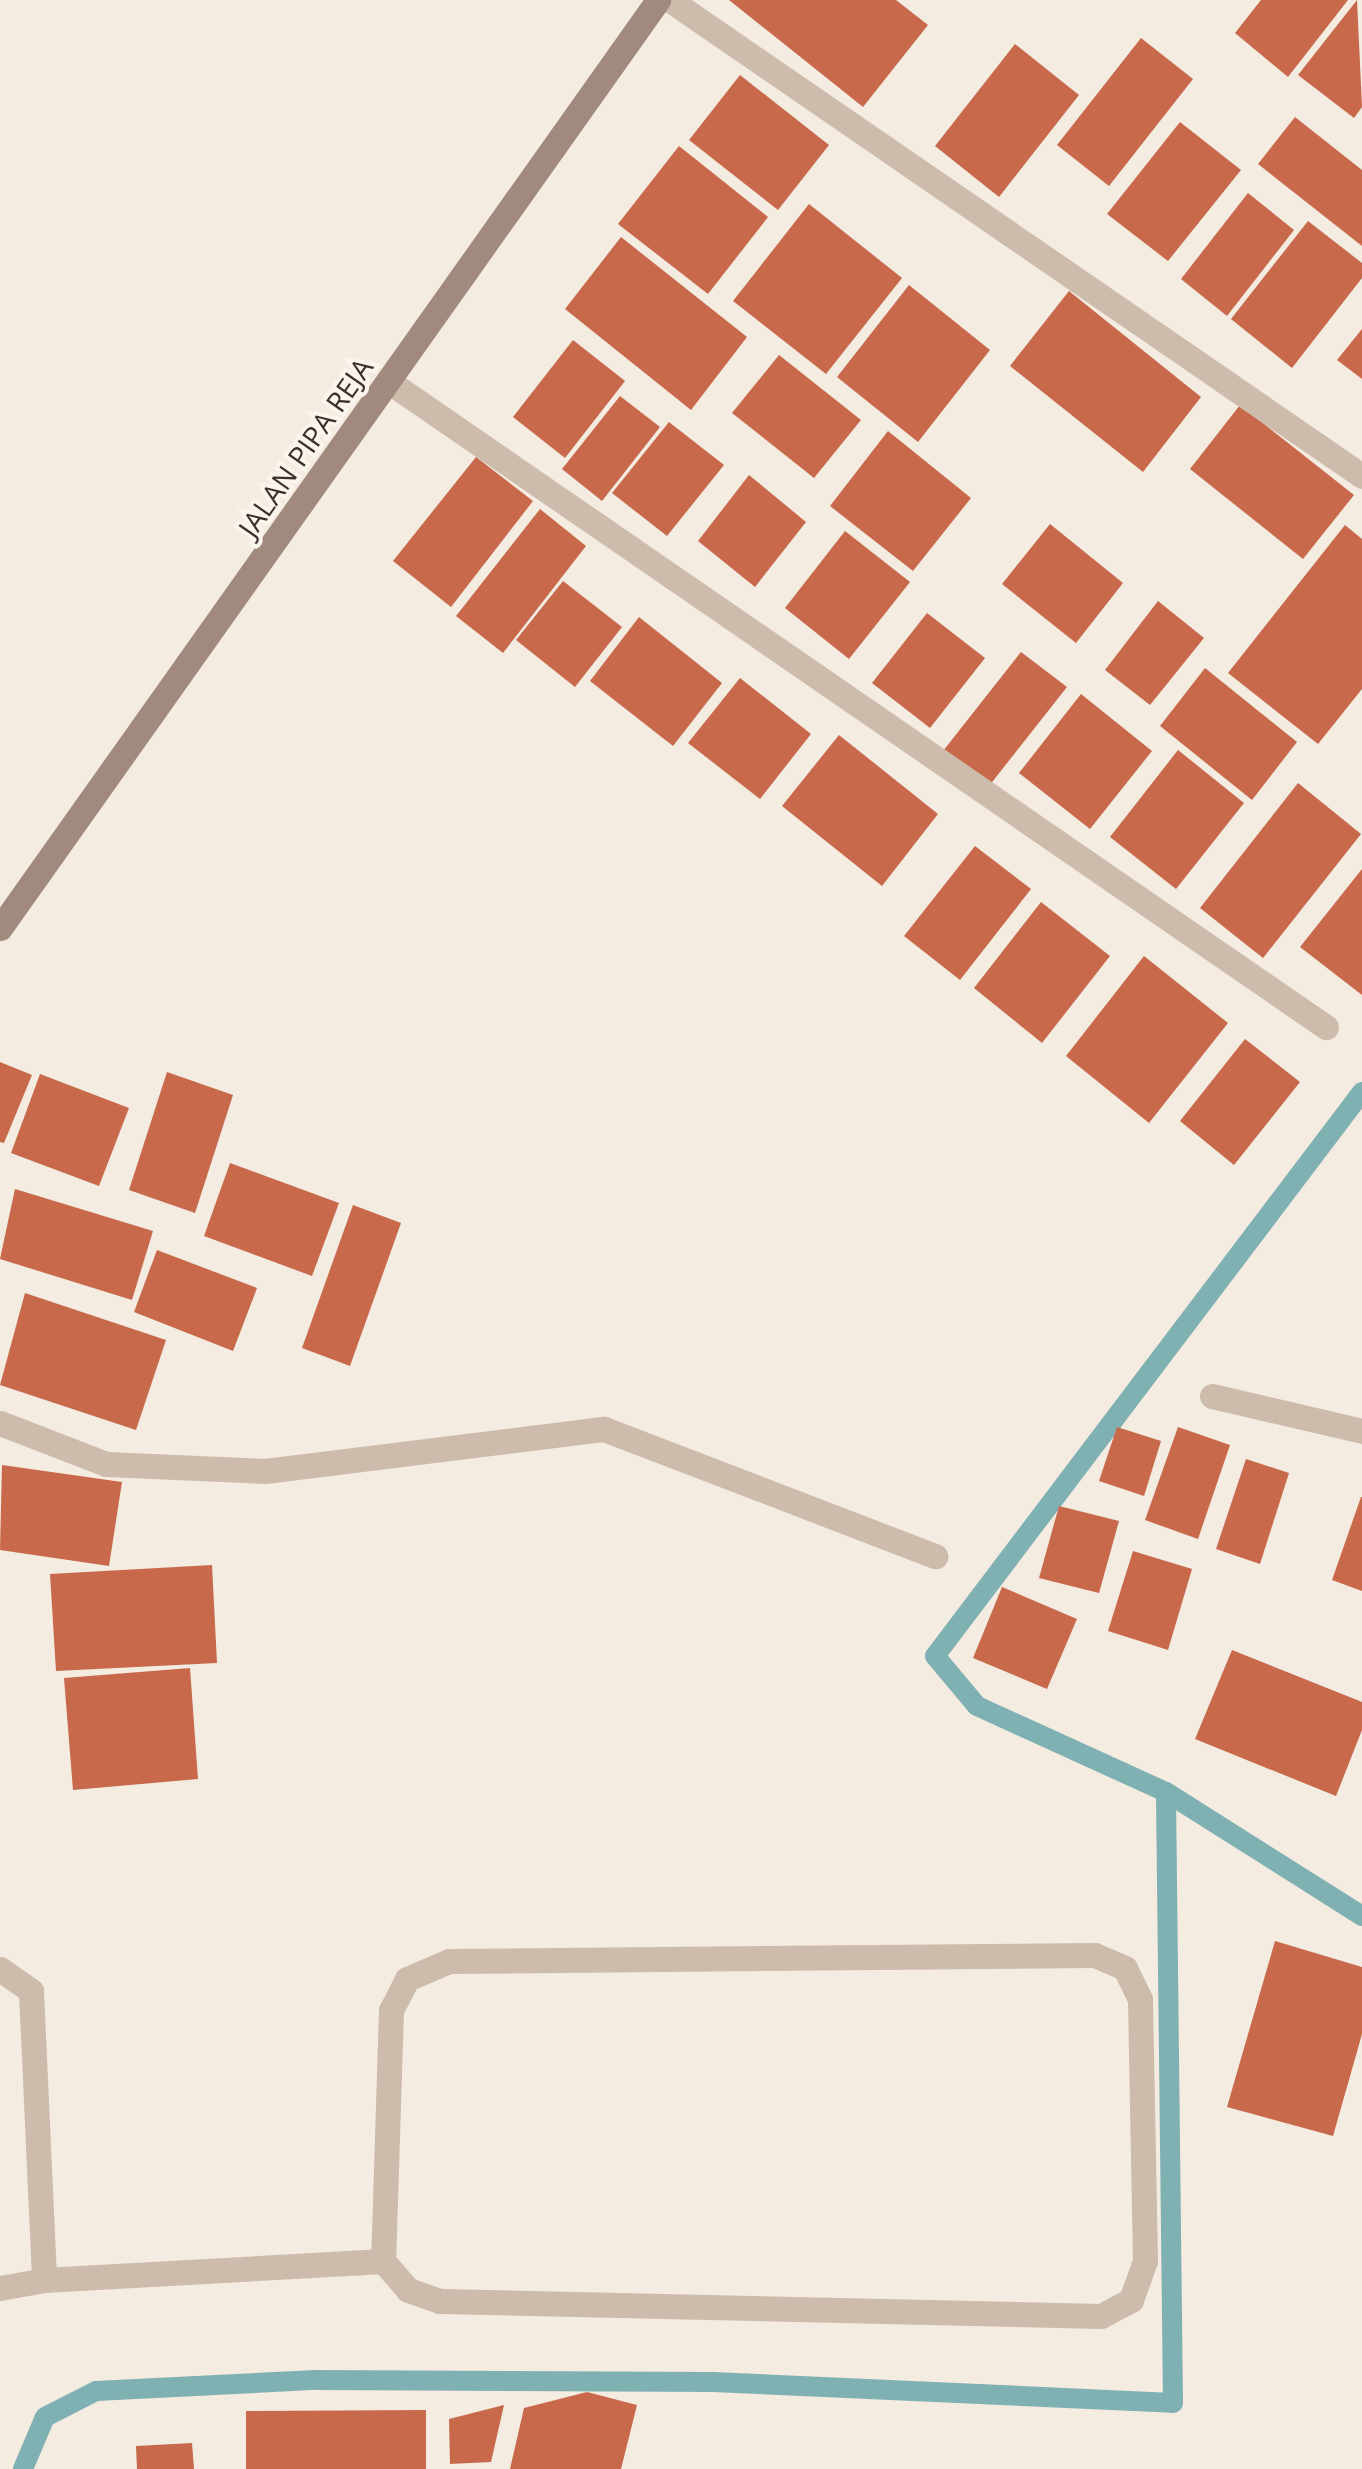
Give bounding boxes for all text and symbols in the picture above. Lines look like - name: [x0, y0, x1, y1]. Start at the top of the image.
- street label: JALAN PIPA REJA: [231, 351, 379, 543]

